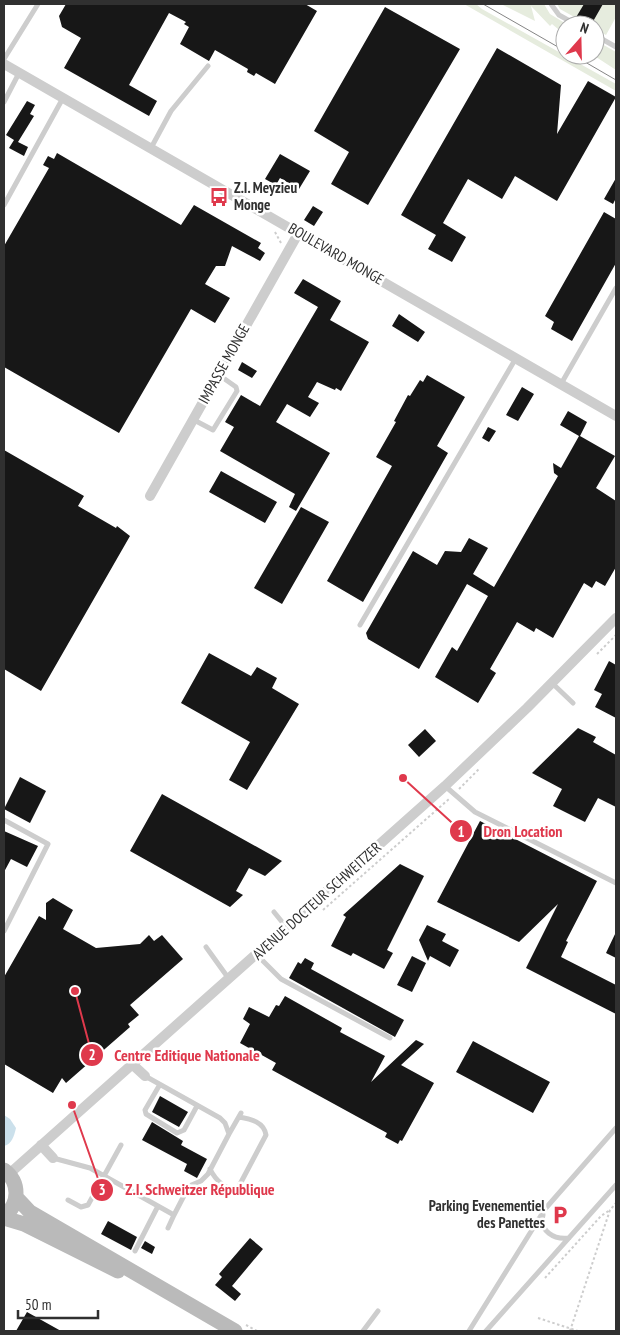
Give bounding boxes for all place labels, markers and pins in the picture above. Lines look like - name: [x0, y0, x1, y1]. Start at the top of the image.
- place label: Z.I. Meyzieu Monge: [234, 178, 298, 214]
- bus stop icon: Z.I. Meyzieu Monge: [208, 186, 230, 208]
- callout: Dron Location: [448, 816, 572, 847]
- callout: Centre Editique Nationale: [80, 1040, 270, 1071]
- callout: Z.I. Schweitzer République: [89, 1174, 285, 1205]
- place label: Parking Evenementiel des Panettes: [429, 1196, 545, 1232]
- parking icon: Parking Evenementiel des Panettes: [549, 1204, 571, 1226]

